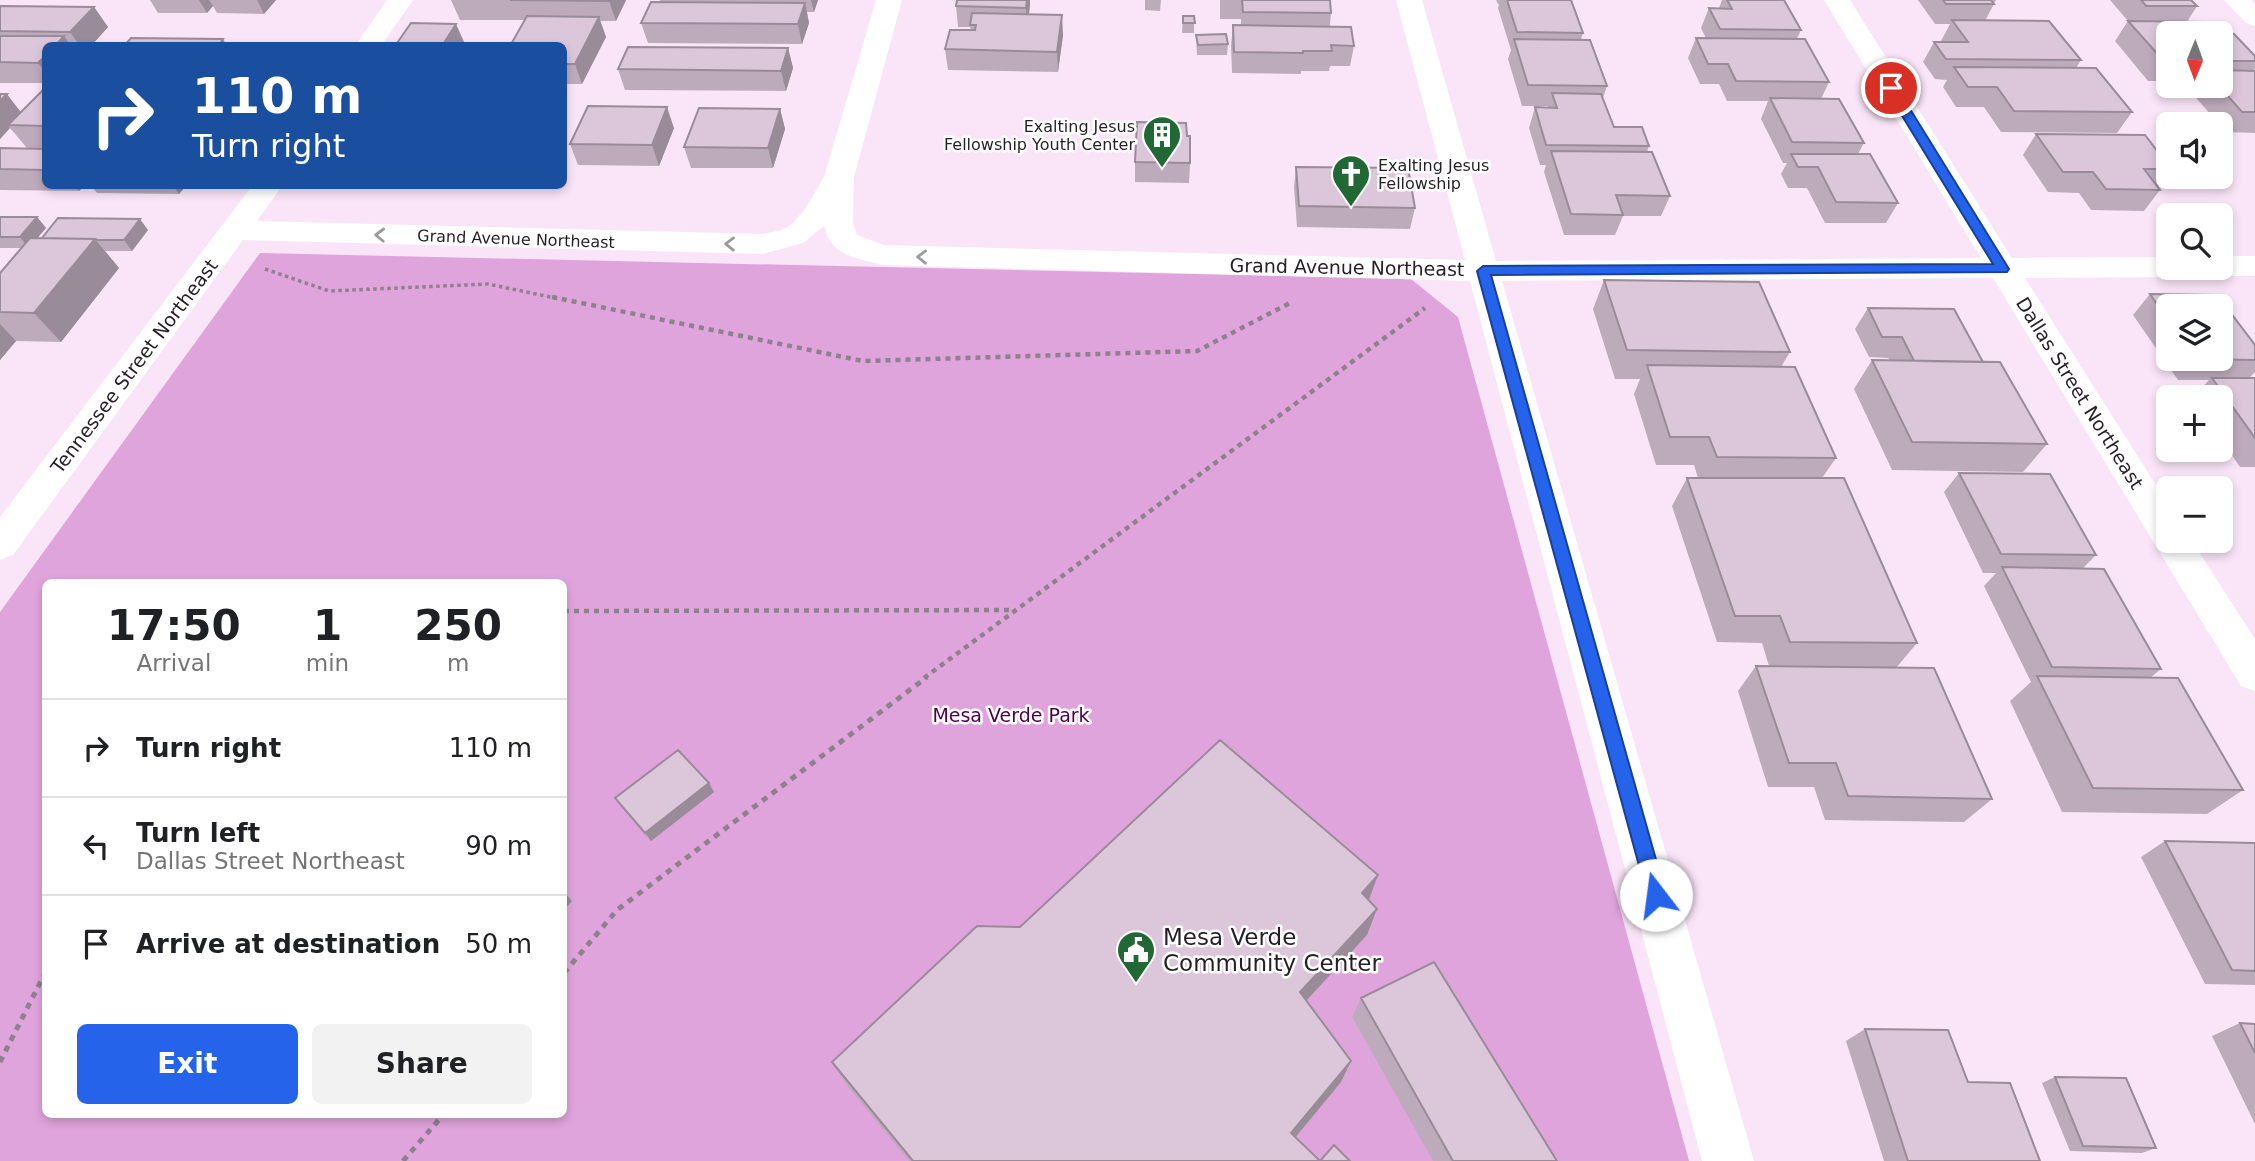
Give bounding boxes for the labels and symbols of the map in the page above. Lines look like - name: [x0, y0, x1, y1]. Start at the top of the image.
- north arrow: [2156, 21, 2233, 98]
- pin: [1861, 58, 1921, 118]
- building icon: Exalting Jesus Fellowship Youth Center: [1141, 114, 1183, 169]
- place label: Exalting Jesus Fellowship Youth Center: [944, 117, 1135, 154]
- church icon: Exalting Jesus Fellowship: [1330, 153, 1372, 208]
- place label: Exalting Jesus Fellowship: [1378, 156, 1489, 193]
- street label: Grand Avenue Northeast: [417, 226, 615, 252]
- one-way arrow: [374, 227, 385, 242]
- one-way arrow: [724, 236, 735, 252]
- one-way arrow: [916, 250, 927, 265]
- street label: Tennessee Street Northeast: [46, 254, 222, 478]
- street label: Grand Avenue Northeast: [1229, 254, 1465, 280]
- street label: Dallas Street Northeast: [2012, 293, 2148, 493]
- park label: Mesa Verde Park: [932, 704, 1090, 726]
- position arrow: [1619, 858, 1693, 932]
- place label: Mesa Verde Community Center: [1163, 924, 1381, 976]
- public building icon: Mesa Verde Community Center: [1115, 929, 1157, 984]

